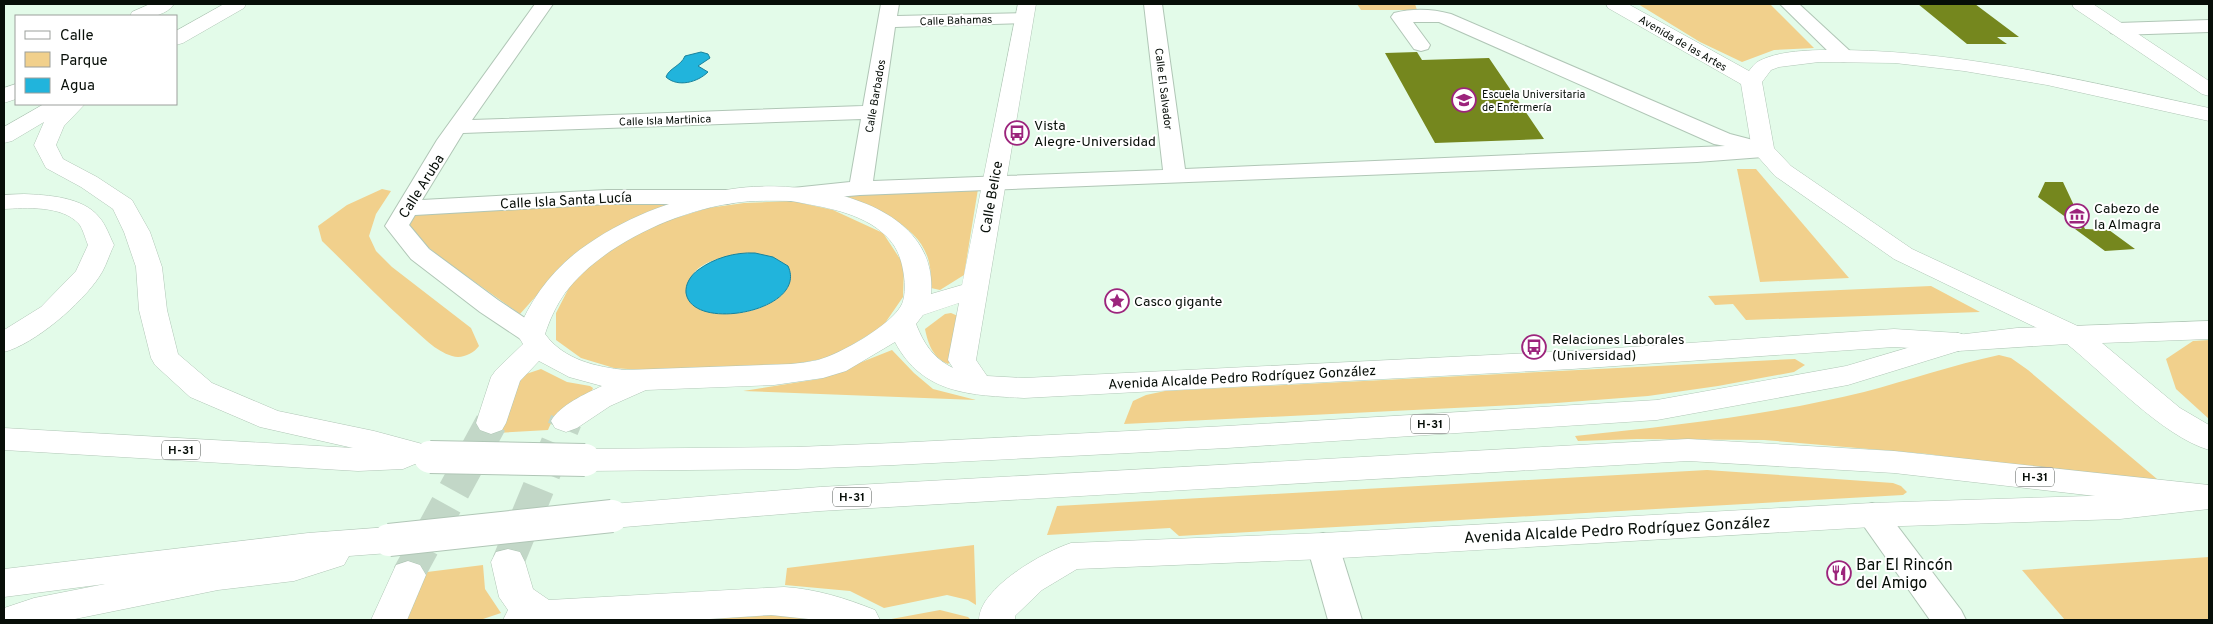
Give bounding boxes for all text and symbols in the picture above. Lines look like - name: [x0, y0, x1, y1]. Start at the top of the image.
- street label: Calle Bahamas: [919, 13, 993, 29]
- street label: Avenida de las Artes: [1636, 13, 1729, 75]
- legend: [15, 15, 178, 105]
- text: Calle: [60, 27, 94, 46]
- street label: Calle El Salvador: [1151, 47, 1175, 132]
- text: Parque: [60, 52, 108, 71]
- street label: Calle Barbados: [863, 58, 889, 134]
- text: Agua: [60, 77, 95, 96]
- school or university icon: Escuela Universitaria de Enfermería: [1451, 87, 1477, 113]
- place label: Escuela Universitaria de Enfermería: [1482, 88, 1585, 115]
- street label: Calle Isla Martinica: [619, 112, 712, 130]
- place label: Vista Alegre-Universidad: [1034, 118, 1156, 151]
- bus stop icon: Vista Alegre-Universidad: [1004, 120, 1030, 146]
- street label: Calle Aruba: [396, 152, 449, 222]
- street label: Calle Belice: [978, 160, 1007, 235]
- street label: Calle Isla Santa Lucía: [500, 190, 632, 213]
- place label: Cabezo de la Almagra: [2094, 201, 2161, 234]
- museum icon: Cabezo de la Almagra: [2064, 203, 2090, 229]
- place icon: Casco gigante: [1104, 288, 1130, 314]
- place label: Casco gigante: [1134, 294, 1222, 311]
- place label: Relaciones Laborales (Universidad): [1552, 332, 1685, 365]
- bus stop icon: Relaciones Laborales (Universidad): [1521, 334, 1547, 360]
- street label: Avenida Alcalde Pedro Rodríguez González: [1108, 363, 1377, 394]
- road number: H-31: [1411, 414, 1449, 434]
- road number: H-31: [162, 440, 200, 460]
- road number: H-31: [2016, 468, 2054, 487]
- road number: H-31: [833, 488, 871, 507]
- street label: Avenida Alcalde Pedro Rodríguez González: [1463, 513, 1771, 549]
- place label: Bar El Rincón del Amigo: [1856, 556, 1953, 594]
- restaurant icon: Bar El Rincón del Amigo: [1826, 560, 1852, 586]

